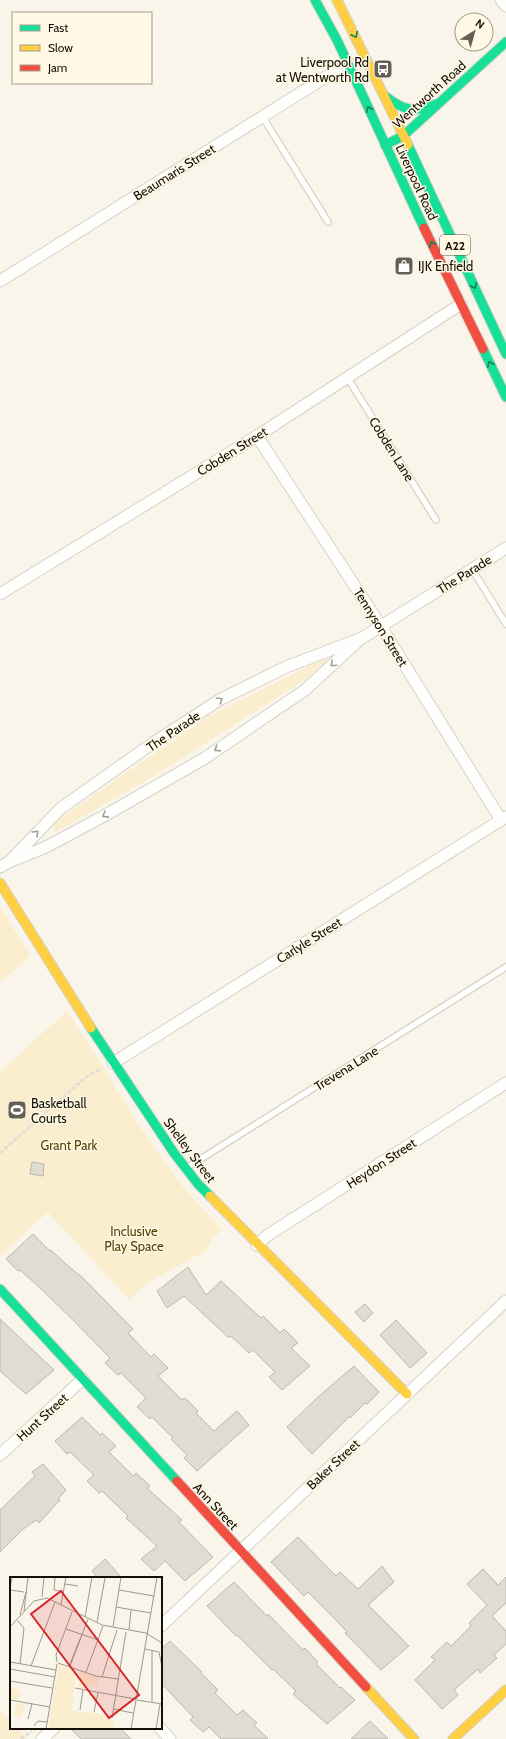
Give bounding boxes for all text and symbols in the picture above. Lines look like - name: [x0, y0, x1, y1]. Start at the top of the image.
- legend: [12, 12, 152, 84]
- north arrow: [454, 12, 494, 52]
- text: N: [473, 16, 487, 32]
- text: Fast: [48, 20, 68, 35]
- one-way arrow: [350, 30, 358, 38]
- text: Slow: [48, 40, 73, 55]
- place label: Liverpool Rd at Wentworth Rd: [276, 54, 369, 85]
- street label: Wentworth Road: [389, 57, 469, 131]
- bus stop icon: Liverpool Rd at Wentworth Rd: [372, 58, 394, 80]
- text: Jam: [47, 60, 67, 75]
- one-way arrow: [366, 106, 374, 114]
- street label: Beaumaris Street: [130, 140, 218, 204]
- street label: Liverpool Road: [392, 141, 442, 223]
- road number: A22: [440, 235, 470, 255]
- one-way arrow: [429, 241, 436, 248]
- shop icon: IJK Enfield: [393, 255, 415, 277]
- place label: IJK Enfield: [418, 258, 473, 274]
- one-way arrow: [469, 281, 477, 289]
- one-way arrow: [487, 361, 495, 369]
- street label: Cobden Lane: [366, 414, 418, 484]
- street label: Cobden Street: [194, 423, 271, 479]
- street label: The Parade: [434, 551, 494, 597]
- street label: Tennyson Street: [350, 585, 412, 670]
- one-way arrow: [330, 660, 338, 667]
- one-way arrow: [216, 697, 223, 704]
- street label: The Parade: [143, 707, 203, 755]
- one-way arrow: [214, 744, 221, 752]
- one-way arrow: [102, 811, 109, 818]
- one-way arrow: [31, 830, 39, 838]
- street label: Carlyle Street: [273, 913, 345, 966]
- street label: Trevena Lane: [311, 1042, 381, 1094]
- place label: Basketball Courts: [31, 1095, 87, 1126]
- sports icon: Basketball Courts: [6, 1099, 28, 1121]
- street label: Shelley Street: [161, 1115, 220, 1186]
- street label: Heydon Street: [343, 1134, 419, 1191]
- park label: Grant Park: [41, 1137, 98, 1153]
- park label: Inclusive Play Space: [104, 1223, 164, 1254]
- street label: Hunt Street: [13, 1389, 71, 1444]
- street label: Baker Street: [303, 1435, 363, 1493]
- street label: Ann Street: [190, 1479, 242, 1533]
- inset map: [10, 1577, 162, 1729]

